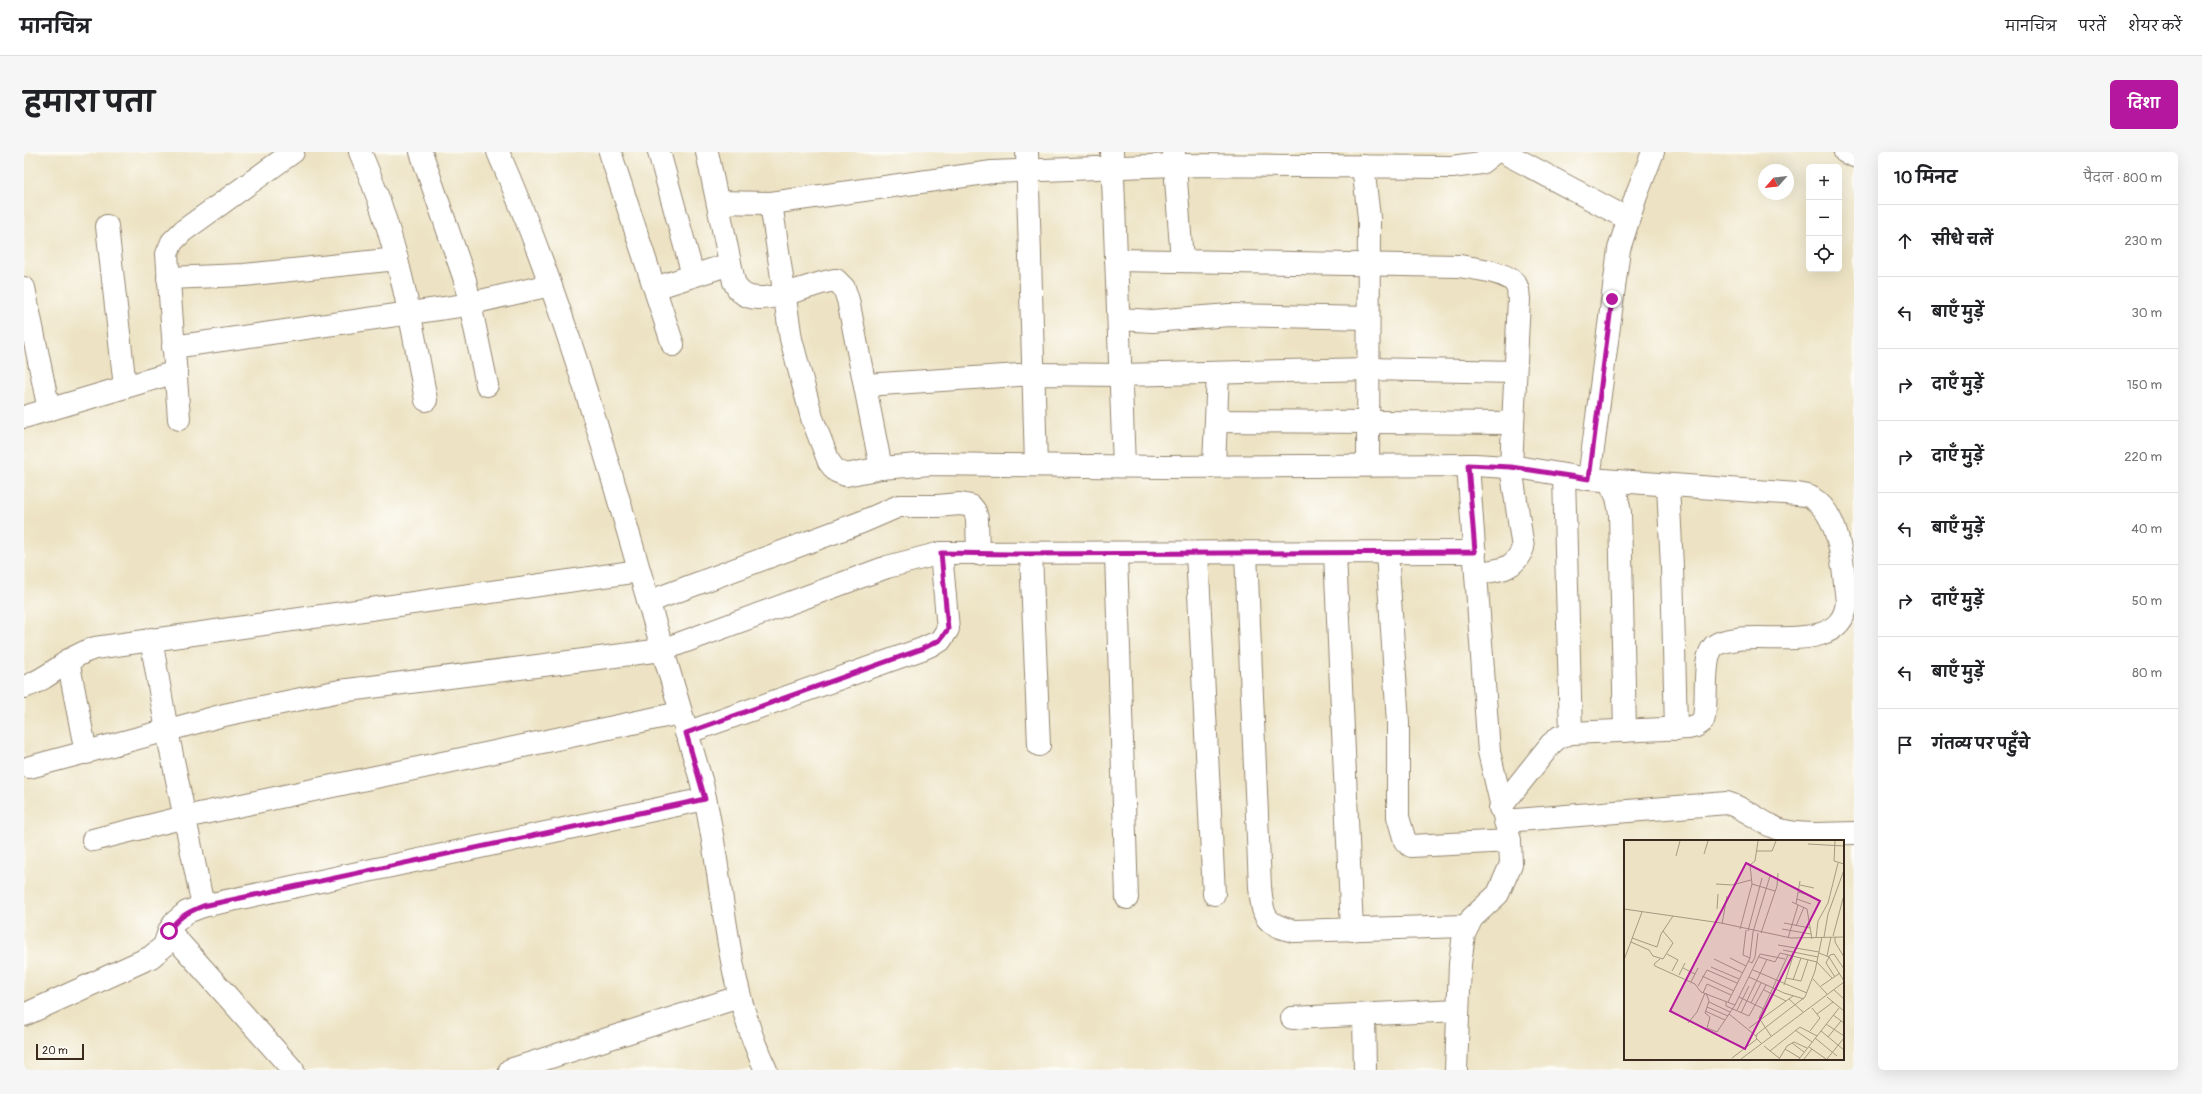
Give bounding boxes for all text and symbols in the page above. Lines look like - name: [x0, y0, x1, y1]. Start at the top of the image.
- text: मानचित्र: [20, 15, 91, 39]
- text: मानचित्र: [2005, 18, 2057, 35]
- text: परतें: [2079, 18, 2106, 35]
- text: शेयर करें: [2128, 18, 2182, 35]
- button: दिशा: [2110, 80, 2178, 129]
- text: हमारा पता: [24, 86, 155, 121]
- north arrow: [1758, 164, 1794, 200]
- map controls: [1806, 164, 1842, 272]
- button: +: [1806, 164, 1842, 200]
- text: 10 मिनट: [1894, 167, 1957, 188]
- text: पैदल · 800 m: [2083, 170, 2162, 186]
- button: −: [1806, 200, 1842, 236]
- icon: ahead: [1894, 230, 1916, 252]
- text: सीधे चलें: [1932, 231, 1993, 250]
- text: 230 m: [2125, 233, 2162, 249]
- button: locate: [1806, 236, 1842, 272]
- route end: [1603, 290, 1621, 308]
- icon: left: [1894, 302, 1916, 324]
- text: बाएँ मुड़ें: [1932, 303, 1984, 322]
- text: 30 m: [2132, 305, 2162, 321]
- icon: right: [1894, 374, 1916, 396]
- text: दाएँ मुड़ें: [1932, 375, 1984, 394]
- text: 150 m: [2127, 377, 2162, 393]
- icon: right: [1894, 446, 1916, 468]
- text: दाएँ मुड़ें: [1932, 447, 1984, 466]
- text: 220 m: [2124, 449, 2162, 465]
- icon: left: [1894, 518, 1916, 540]
- text: बाएँ मुड़ें: [1932, 519, 1984, 538]
- text: 40 m: [2131, 521, 2162, 537]
- icon: right: [1894, 590, 1916, 612]
- text: दाएँ मुड़ें: [1932, 591, 1984, 610]
- text: 50 m: [2132, 593, 2162, 609]
- icon: left: [1894, 662, 1916, 684]
- text: बाएँ मुड़ें: [1932, 663, 1984, 682]
- text: 80 m: [2132, 665, 2162, 681]
- icon: arrive: [1894, 734, 1916, 756]
- text: गंतव्य पर पहुँचे: [1932, 735, 2030, 754]
- inset map: [1624, 840, 1844, 1060]
- route start: [160, 922, 178, 940]
- scale bar: [36, 1042, 84, 1061]
- text: 20 m: [42, 1044, 68, 1057]

